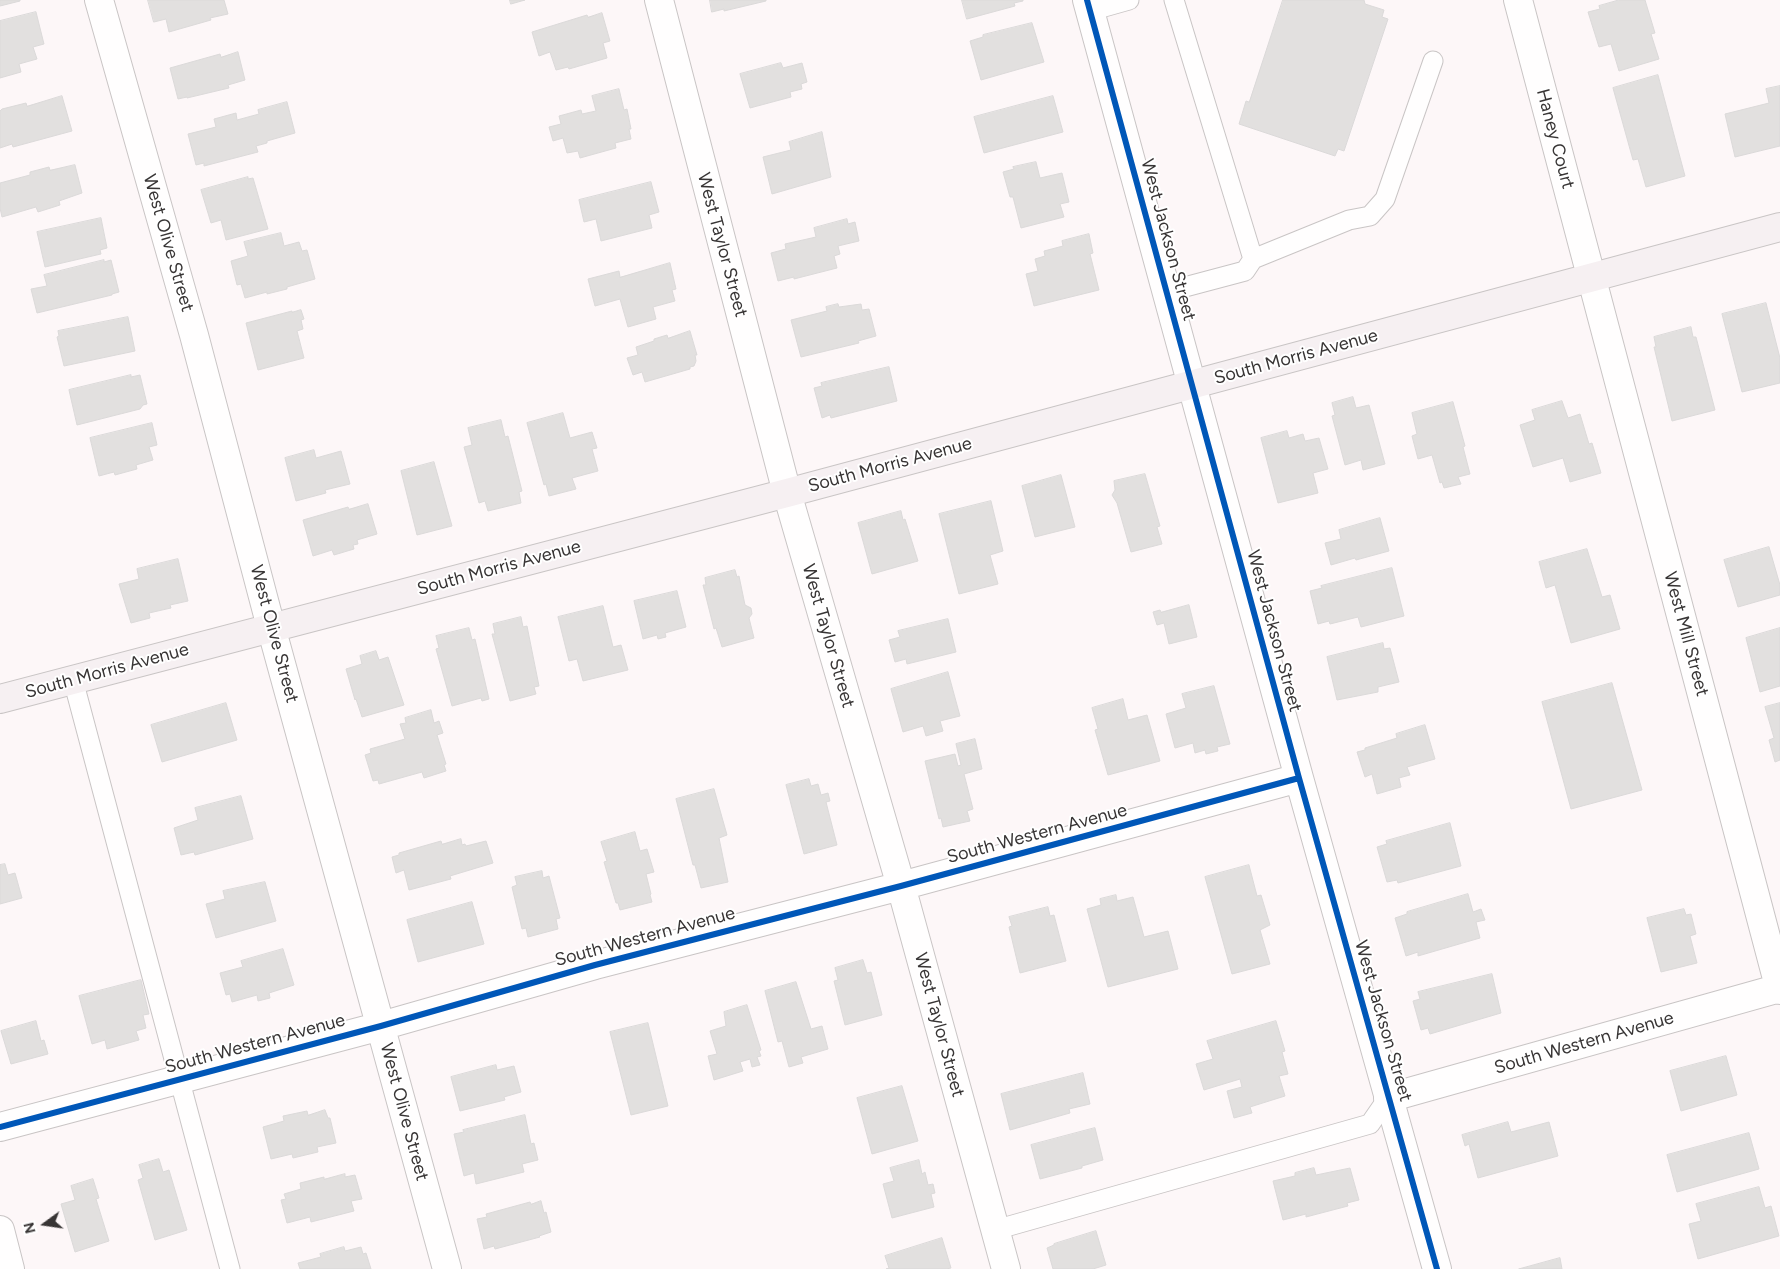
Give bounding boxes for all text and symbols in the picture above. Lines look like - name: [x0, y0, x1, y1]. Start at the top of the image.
- street label: Haney Court: [1531, 87, 1579, 191]
- street label: West Jackson Street: [1136, 157, 1200, 323]
- street label: West Taylor Street: [692, 170, 752, 320]
- street label: West Olive Street: [138, 172, 198, 314]
- street label: South Morris Avenue: [1212, 325, 1380, 389]
- street label: South Morris Avenue: [806, 433, 974, 497]
- street label: South Morris Avenue: [415, 536, 583, 600]
- street label: West Jackson Street: [1242, 548, 1306, 714]
- street label: West Taylor Street: [797, 562, 859, 710]
- street label: West Olive Street: [245, 563, 303, 705]
- street label: West Mill Street: [1659, 569, 1713, 699]
- street label: South Morris Avenue: [23, 639, 191, 703]
- street label: South Western Avenue: [945, 800, 1129, 868]
- street label: South Western Avenue: [553, 903, 737, 971]
- street label: West Jackson Street: [1350, 938, 1416, 1104]
- street label: West Taylor Street: [909, 950, 969, 1100]
- street label: South Western Avenue: [1492, 1007, 1676, 1079]
- street label: South Western Avenue: [163, 1010, 347, 1078]
- street label: West Olive Street: [375, 1041, 433, 1183]
- north arrow: [20, 1199, 70, 1249]
- text: N: [20, 1220, 40, 1235]

